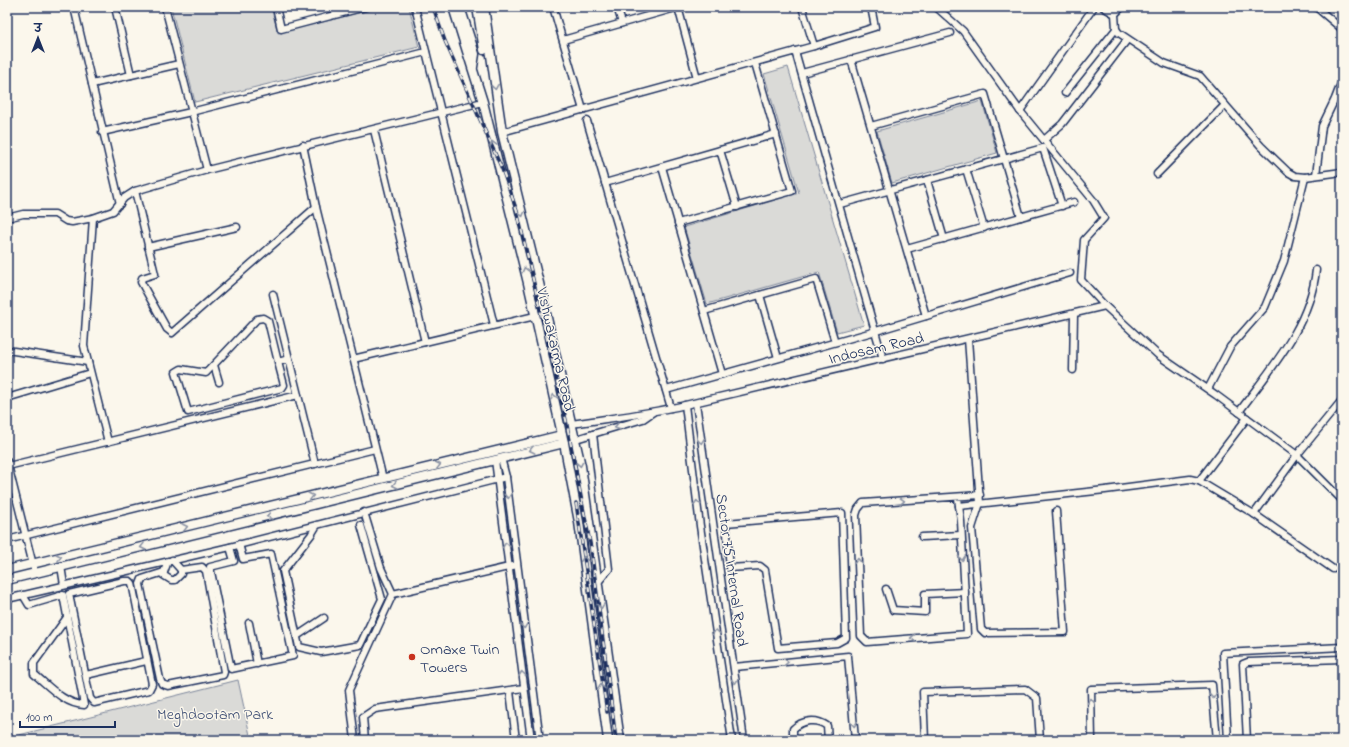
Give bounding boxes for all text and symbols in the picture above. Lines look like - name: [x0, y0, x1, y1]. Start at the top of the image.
- north arrow: [18, 18, 58, 58]
- text: उ: [33, 21, 43, 37]
- one-way arrow: [490, 84, 499, 90]
- one-way arrow: [490, 140, 498, 147]
- one-way arrow: [518, 211, 526, 217]
- one-way arrow: [521, 267, 529, 273]
- street label: Vishwakarma Road: [529, 284, 581, 414]
- street label: Indosam Road: [827, 326, 926, 372]
- one-way arrow: [550, 393, 558, 400]
- one-way arrow: [614, 422, 621, 431]
- one-way arrow: [696, 438, 705, 444]
- one-way arrow: [529, 446, 536, 454]
- one-way arrow: [575, 460, 584, 467]
- one-way arrow: [434, 462, 441, 470]
- one-way arrow: [392, 480, 398, 488]
- street label: Sector 75 Internal Road: [708, 492, 754, 648]
- one-way arrow: [308, 493, 314, 501]
- one-way arrow: [503, 493, 512, 500]
- one-way arrow: [899, 497, 905, 505]
- one-way arrow: [693, 500, 702, 507]
- one-way arrow: [266, 511, 272, 519]
- one-way arrow: [182, 523, 188, 531]
- one-way arrow: [139, 542, 146, 550]
- one-way arrow: [502, 542, 511, 548]
- one-way arrow: [55, 553, 62, 562]
- one-way arrow: [958, 555, 967, 561]
- one-way arrow: [580, 556, 589, 562]
- one-way arrow: [854, 558, 862, 564]
- one-way arrow: [596, 603, 605, 609]
- one-way arrow: [519, 622, 528, 629]
- one-way arrow: [712, 629, 721, 635]
- one-way arrow: [910, 634, 916, 643]
- place label: Omaxe Twin Towers: [420, 638, 499, 680]
- marker: Omaxe Twin Towers: [407, 652, 417, 662]
- one-way arrow: [783, 658, 789, 667]
- one-way arrow: [518, 670, 527, 677]
- one-way arrow: [731, 678, 740, 684]
- one-way arrow: [597, 684, 606, 691]
- one-way arrow: [1208, 693, 1217, 699]
- one-way arrow: [1087, 698, 1096, 704]
- scale bar: [20, 703, 115, 729]
- park label: Meghdootam Park: [157, 703, 274, 727]
- text: 100 m: [26, 709, 53, 727]
- one-way arrow: [849, 721, 858, 727]

